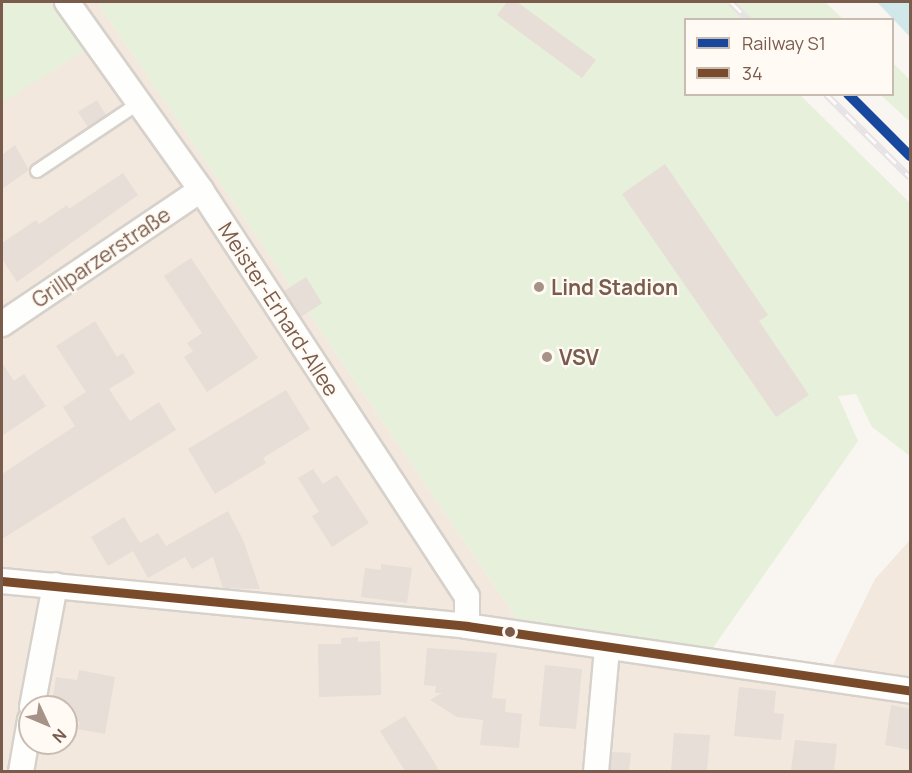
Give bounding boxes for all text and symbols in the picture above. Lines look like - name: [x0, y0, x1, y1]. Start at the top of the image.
- legend: [684, 18, 894, 96]
- text: Railway S1: [742, 31, 826, 55]
- text: 34: [742, 61, 763, 85]
- street label: Grillparzerstraße: [27, 201, 175, 313]
- street label: Meister-Erhard-Allee: [213, 217, 345, 401]
- place label: Lind Stadion: [551, 274, 678, 300]
- marker: Lind Stadion: [532, 280, 546, 294]
- place label: VSV: [559, 344, 599, 370]
- marker: VSV: [540, 350, 554, 364]
- unlabelled marker: [504, 626, 516, 638]
- north arrow: [18, 695, 78, 755]
- text: N: [48, 724, 71, 748]

